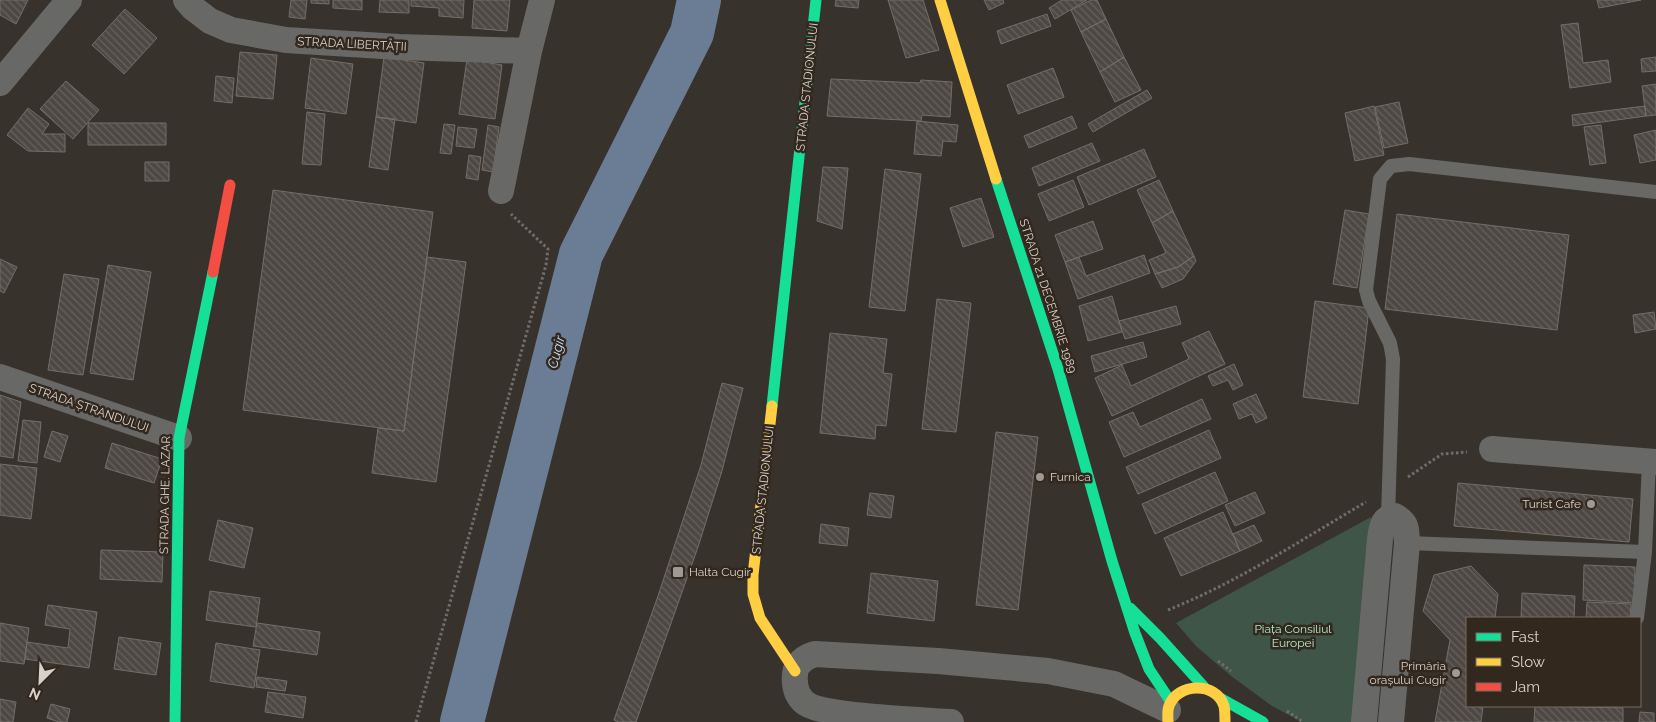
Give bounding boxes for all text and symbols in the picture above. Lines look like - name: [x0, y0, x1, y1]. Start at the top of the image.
- street label: STRADA STADIONULUI: [793, 22, 821, 152]
- street label: STRADA LIBERTĂȚII: [297, 34, 407, 54]
- street label: STRADA 21 DECEMBRIE 1989: [1016, 217, 1080, 375]
- water label: Cugir: [544, 333, 568, 370]
- street label: STRADA ȘTRANDULUI: [27, 381, 151, 435]
- street label: STRADA STADIONULUI: [749, 425, 777, 555]
- street label: STRADA GHE. LAZAR: [157, 436, 173, 554]
- place label: Furnica: [1050, 470, 1091, 484]
- marker: Furnica: [1034, 471, 1046, 483]
- place label: Turist Cafe: [1522, 497, 1581, 511]
- marker: Turist Cafe: [1585, 498, 1597, 510]
- marker: Halta Cugir: [671, 565, 685, 579]
- place label: Halta Cugir: [689, 565, 752, 579]
- legend: [1466, 617, 1641, 707]
- park label: Piața Consiliul Europei: [1254, 622, 1332, 650]
- text: Fast: [1511, 628, 1539, 646]
- text: Slow: [1511, 653, 1545, 671]
- north arrow: [15, 657, 65, 707]
- place label: Primăria orașului Cugir: [1370, 659, 1447, 687]
- marker: Primăria orașului Cugir: [1450, 667, 1462, 679]
- text: Jam: [1511, 678, 1540, 696]
- text: N: [27, 684, 43, 703]

